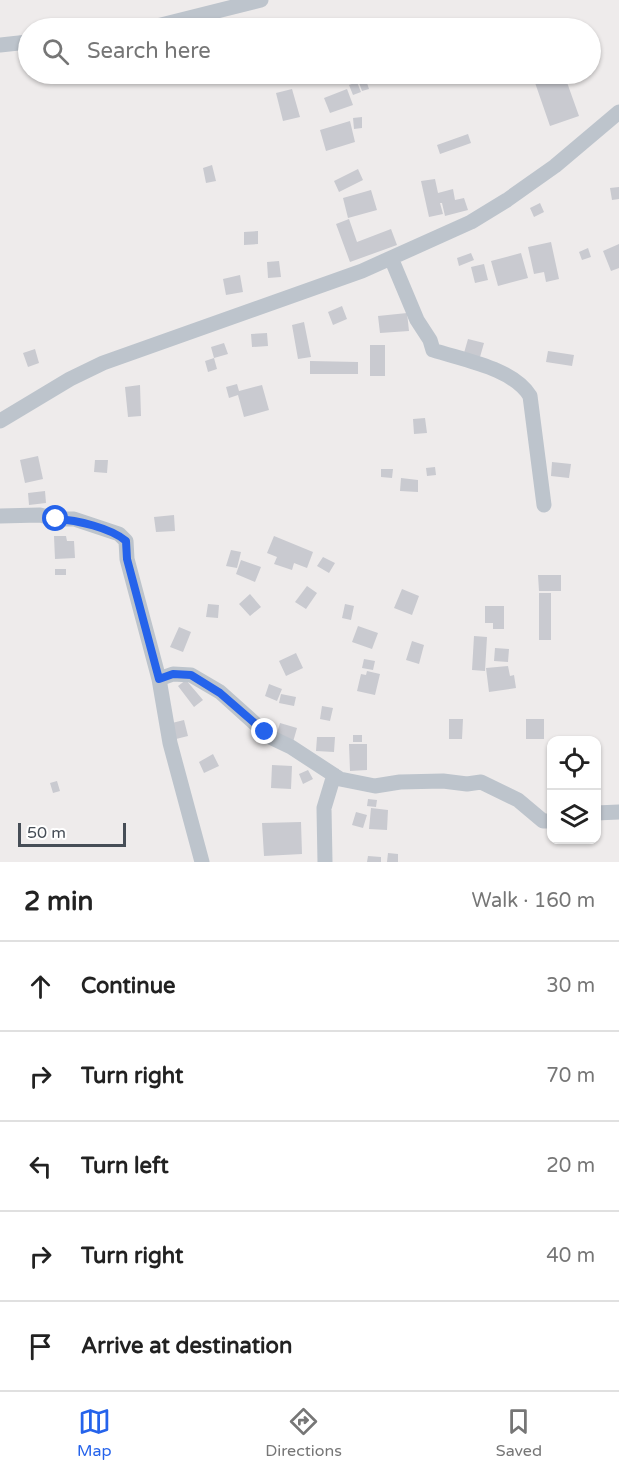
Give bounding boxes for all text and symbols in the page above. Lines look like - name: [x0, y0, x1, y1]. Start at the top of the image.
- search box: [18, 18, 601, 84]
- icon: search: [39, 35, 72, 68]
- text: Search here: [87, 38, 211, 64]
- route start: [42, 505, 68, 531]
- route end: [251, 718, 277, 744]
- map controls: [547, 736, 601, 844]
- button: locate: [547, 736, 601, 790]
- button: layers: [547, 790, 601, 844]
- scale bar: [18, 820, 126, 848]
- text: 50 m: [27, 823, 66, 843]
- text: 2 min: [24, 886, 93, 917]
- text: Walk · 160 m: [472, 889, 595, 913]
- icon: ahead: [24, 970, 57, 1003]
- text: Continue: [81, 973, 176, 999]
- text: 30 m: [546, 974, 595, 998]
- icon: right: [24, 1060, 57, 1093]
- text: Turn right: [81, 1063, 183, 1089]
- text: 70 m: [546, 1064, 595, 1088]
- icon: left: [24, 1150, 57, 1183]
- text: Turn left: [81, 1153, 169, 1179]
- text: 20 m: [546, 1154, 595, 1178]
- icon: right: [24, 1240, 57, 1273]
- text: Turn right: [81, 1243, 183, 1269]
- text: 40 m: [546, 1244, 595, 1268]
- icon: arrive: [24, 1330, 57, 1363]
- text: Arrive at destination: [81, 1333, 292, 1359]
- tab: Map: [77, 1405, 111, 1461]
- tab: Directions: [265, 1405, 342, 1461]
- tab: Saved: [496, 1405, 542, 1461]

